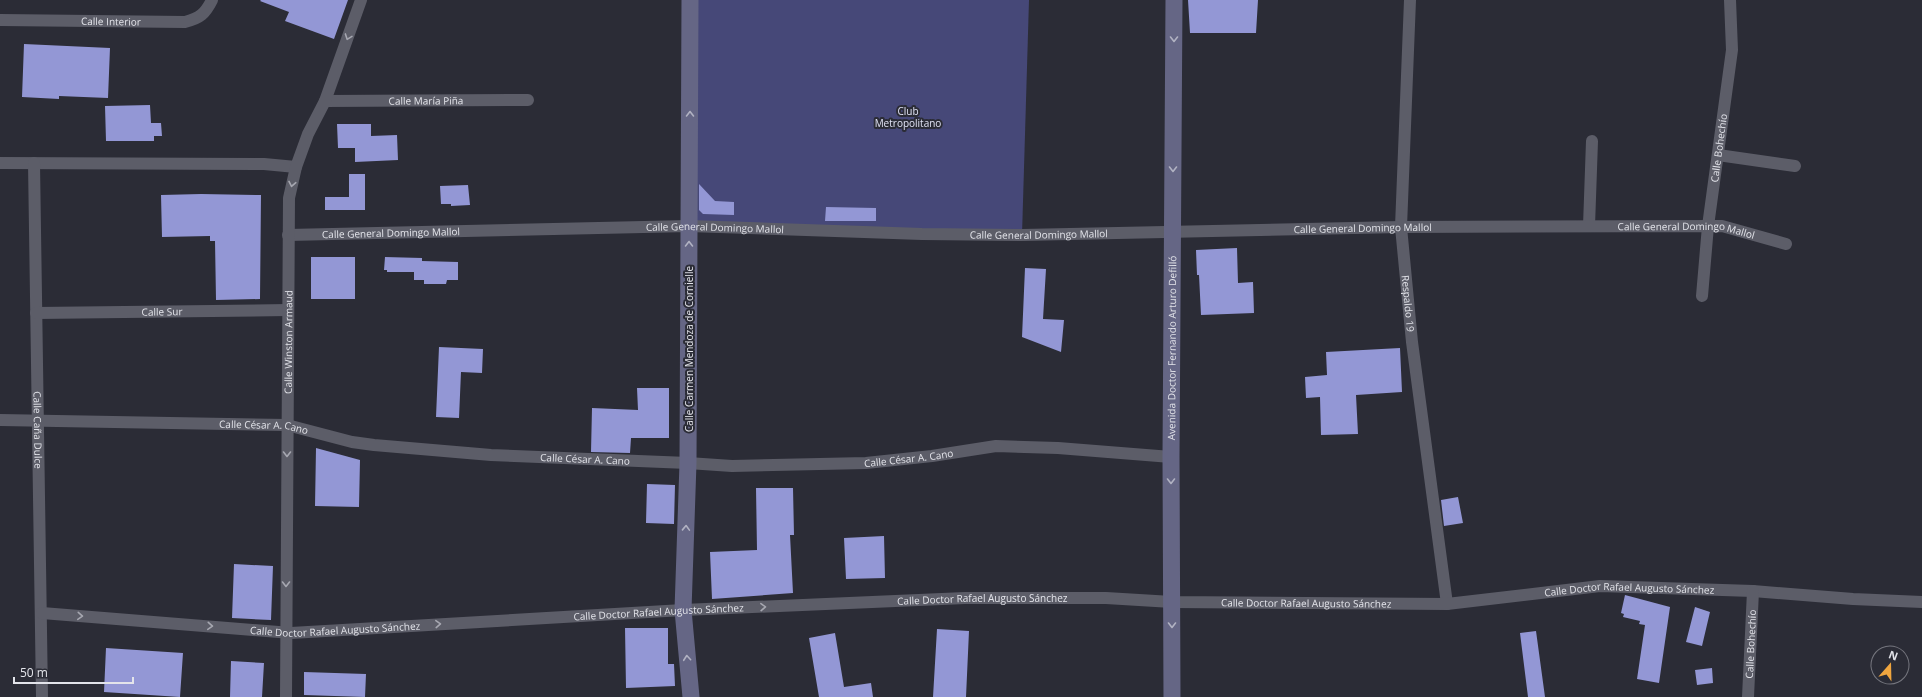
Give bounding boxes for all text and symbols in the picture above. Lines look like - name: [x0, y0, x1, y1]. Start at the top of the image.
- street label: Calle Interior: [81, 14, 141, 29]
- one-way arrow: [344, 33, 352, 40]
- one-way arrow: [1170, 36, 1178, 42]
- street label: Calle María Piña: [389, 93, 463, 108]
- park label: Club Metropolitano: [875, 104, 941, 130]
- one-way arrow: [686, 111, 694, 117]
- street label: Calle Bohechío: [1707, 113, 1730, 183]
- one-way arrow: [1169, 166, 1177, 172]
- one-way arrow: [289, 181, 297, 187]
- street label: Calle General Domingo Mallol: [646, 219, 784, 236]
- street label: Calle General Domingo Mallol: [1618, 219, 1756, 242]
- street label: Calle General Domingo Mallol: [1294, 220, 1432, 236]
- street label: Calle General Domingo Mallol: [322, 224, 460, 241]
- street label: Calle General Domingo Mallol: [970, 226, 1108, 242]
- one-way arrow: [685, 241, 693, 247]
- street label: Avenida Doctor Fernando Arturo Defilló: [1164, 256, 1179, 440]
- street label: Calle Carmen Mendoza de Cornielle: [682, 266, 696, 432]
- street label: Respaldo 19: [1399, 274, 1418, 333]
- street label: Calle Winston Armaud: [281, 290, 295, 394]
- street label: Calle Sur: [141, 304, 183, 319]
- street label: Calle Caña Dulce: [30, 391, 46, 469]
- street label: Calle César A. Cano: [219, 417, 310, 437]
- street label: Calle César A. Cano: [863, 446, 954, 470]
- street label: Calle César A. Cano: [540, 450, 630, 468]
- one-way arrow: [283, 451, 291, 457]
- one-way arrow: [1167, 478, 1175, 484]
- one-way arrow: [681, 525, 690, 531]
- street label: Calle Doctor Rafael Augusto Sánchez: [1543, 579, 1715, 600]
- one-way arrow: [282, 581, 290, 587]
- street label: Calle Doctor Rafael Augusto Sánchez: [897, 591, 1068, 608]
- street label: Calle Doctor Rafael Augusto Sánchez: [1221, 595, 1392, 611]
- street label: Calle Doctor Rafael Augusto Sánchez: [573, 600, 744, 623]
- one-way arrow: [760, 602, 766, 611]
- street label: Calle Bohechío: [1742, 609, 1759, 679]
- one-way arrow: [77, 611, 83, 620]
- street label: Calle Doctor Rafael Augusto Sánchez: [250, 618, 421, 640]
- one-way arrow: [435, 620, 441, 629]
- one-way arrow: [207, 621, 213, 630]
- one-way arrow: [1168, 622, 1176, 628]
- north arrow: [1870, 645, 1910, 685]
- text: N: [1887, 647, 1900, 664]
- one-way arrow: [683, 655, 692, 661]
- scale bar: [14, 659, 133, 685]
- text: 50 m: [20, 664, 48, 681]

